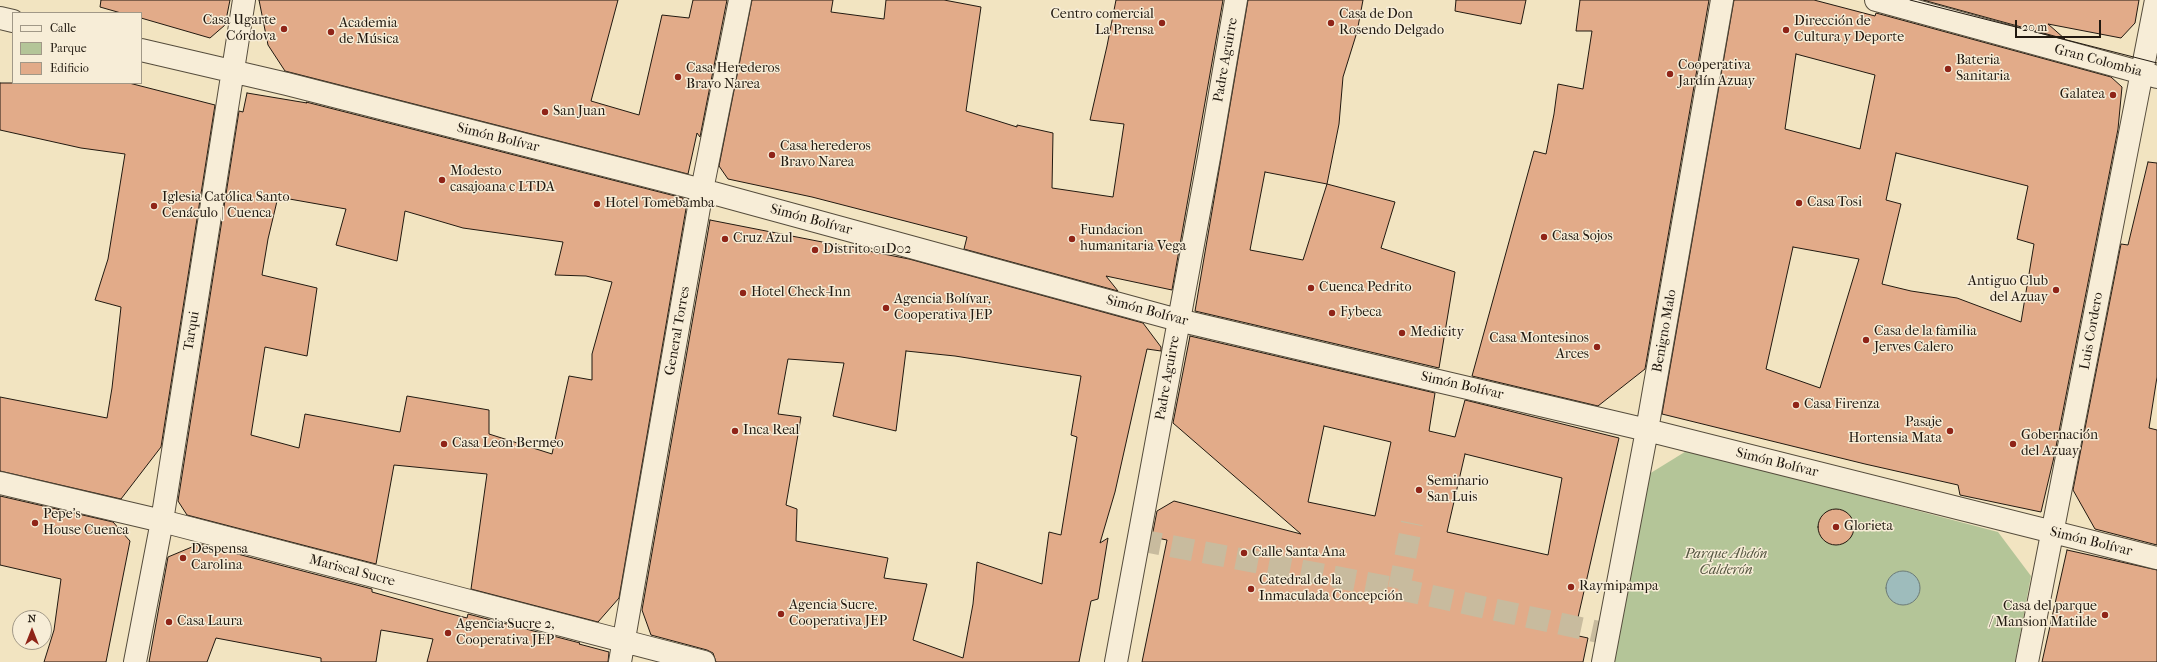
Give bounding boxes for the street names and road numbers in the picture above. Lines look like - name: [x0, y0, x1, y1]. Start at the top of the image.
- street label: Padre Aguirre: [1210, 16, 1242, 104]
- street label: Gran Colombia: [2052, 41, 2144, 81]
- street label: Simón Bolívar: [455, 120, 541, 156]
- street label: Simón Bolívar: [768, 201, 854, 239]
- street label: General Torres: [662, 285, 694, 377]
- street label: Benigno Malo: [1649, 288, 1681, 374]
- street label: Luis Cordero: [2077, 291, 2107, 371]
- street label: Simón Bolívar: [1104, 292, 1190, 330]
- street label: Tarqui: [181, 310, 203, 352]
- street label: Padre Aguirre: [1152, 334, 1184, 422]
- street label: Simón Bolívar: [1419, 368, 1505, 404]
- street label: Simón Bolívar: [1734, 445, 1820, 481]
- street label: Simón Bolívar: [2048, 524, 2134, 560]
- street label: Mariscal Sucre: [307, 551, 397, 591]

